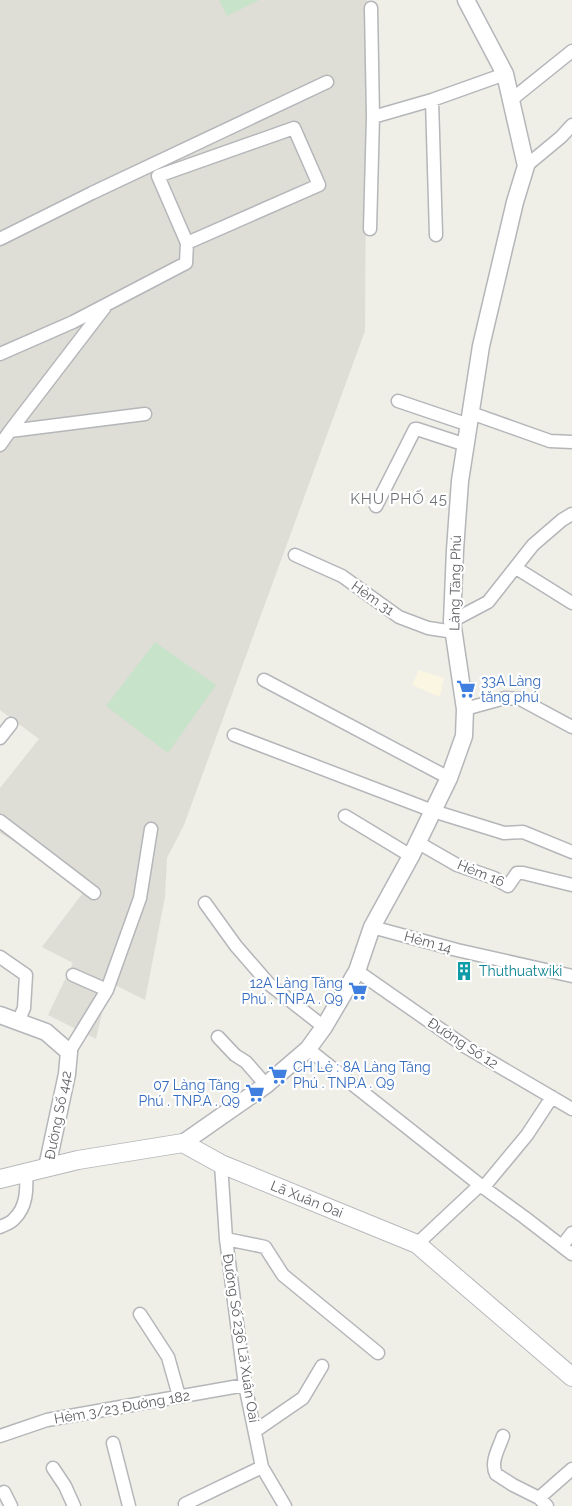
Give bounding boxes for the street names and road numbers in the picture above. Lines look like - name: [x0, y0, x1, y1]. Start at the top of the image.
- street label: Làng Tăng Phú: [446, 535, 464, 631]
- street label: Hẻm 31: [349, 578, 397, 618]
- street label: Hẻm 16: [455, 856, 507, 890]
- street label: Hẻm 14: [402, 928, 454, 956]
- street label: Đường Số 12: [425, 1014, 501, 1072]
- street label: Đường Số 442: [42, 1069, 74, 1161]
- street label: Lã Xuân Oai: [268, 1177, 346, 1221]
- street label: Đường Số 236 Lã Xuân Oai: [220, 1252, 262, 1424]
- street label: Hẻm 3/23 Đường 182: [53, 1387, 191, 1427]

